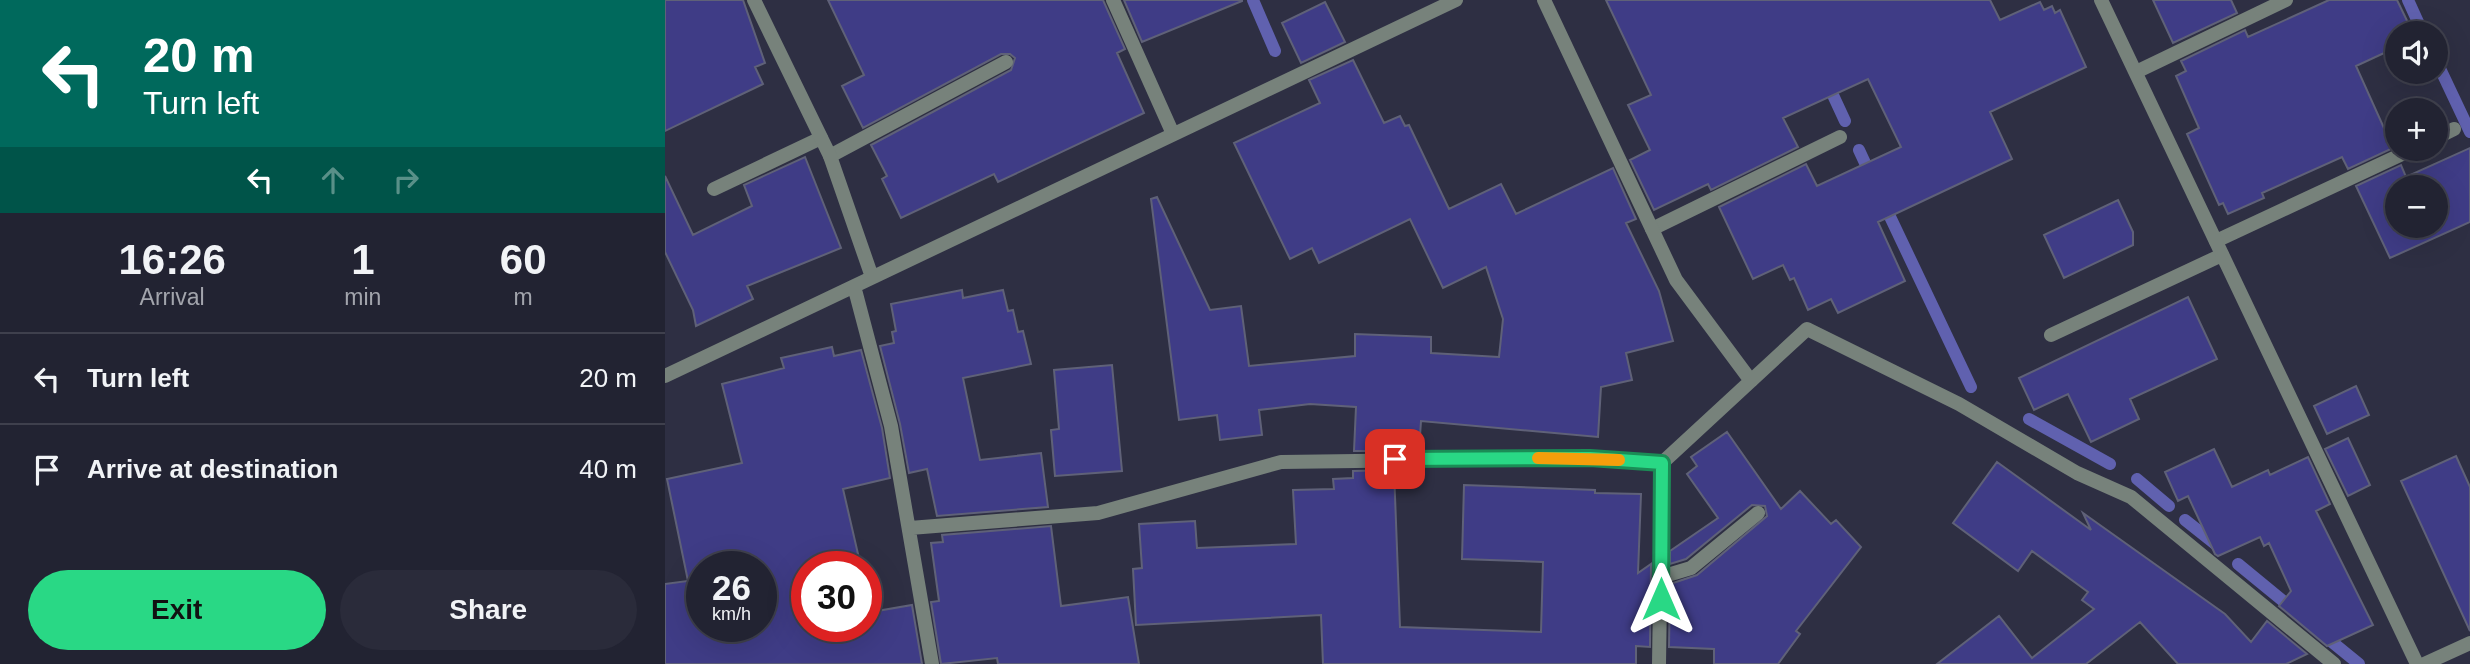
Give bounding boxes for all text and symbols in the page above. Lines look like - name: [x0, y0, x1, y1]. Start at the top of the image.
- map controls: [2385, 21, 2448, 238]
- button: sound: [2385, 21, 2448, 84]
- icon: left: [28, 28, 119, 119]
- text: 20 m: [143, 28, 255, 82]
- text: Turn left: [143, 85, 259, 121]
- button: +: [2385, 98, 2448, 161]
- icon: left: [241, 161, 279, 199]
- icon: ahead: [314, 161, 352, 199]
- icon: right: [387, 161, 425, 199]
- button: −: [2385, 175, 2448, 238]
- text: 16:26: [118, 236, 226, 283]
- text: 1: [351, 236, 375, 283]
- text: 60: [500, 236, 547, 283]
- text: Arrival: [140, 284, 205, 310]
- text: min: [344, 284, 381, 310]
- text: m: [514, 284, 533, 310]
- icon: left: [28, 360, 66, 398]
- text: Turn left: [87, 363, 189, 393]
- text: 20 m: [579, 363, 637, 393]
- pin: [1365, 429, 1425, 489]
- icon: arrive: [1376, 440, 1414, 478]
- icon: arrive: [28, 451, 66, 489]
- text: Arrive at destination: [87, 454, 338, 484]
- text: 40 m: [579, 454, 637, 484]
- speed limit sign: 30: [791, 551, 882, 642]
- position arrow: [1624, 562, 1698, 636]
- text: 26: [712, 568, 751, 607]
- button: Exit: [28, 570, 326, 650]
- button: Share: [340, 570, 637, 650]
- text: km/h: [712, 604, 751, 624]

